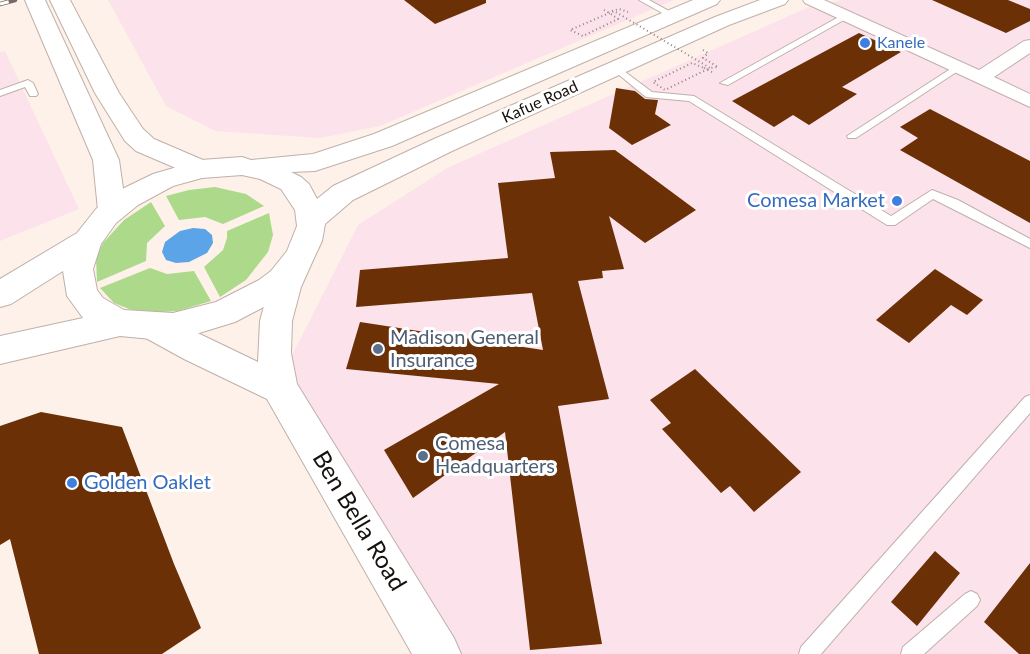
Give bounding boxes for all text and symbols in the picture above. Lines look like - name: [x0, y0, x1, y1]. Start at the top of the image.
- place label: Kanele: [877, 33, 925, 53]
- marker: Kanele: [858, 36, 872, 50]
- street label: Kafue Road: [499, 77, 581, 127]
- place label: Comesa Market: [747, 189, 885, 213]
- marker: Comesa Market: [890, 194, 904, 208]
- place label: Madison General Insurance: [390, 326, 539, 373]
- marker: Madison General Insurance: [371, 342, 385, 356]
- place label: Comesa Headquarters: [435, 432, 555, 479]
- street label: Ben Bella Road: [306, 446, 412, 596]
- marker: Comesa Headquarters: [416, 449, 430, 463]
- place label: Golden Oaklet: [84, 471, 211, 495]
- marker: Golden Oaklet: [65, 476, 79, 490]

